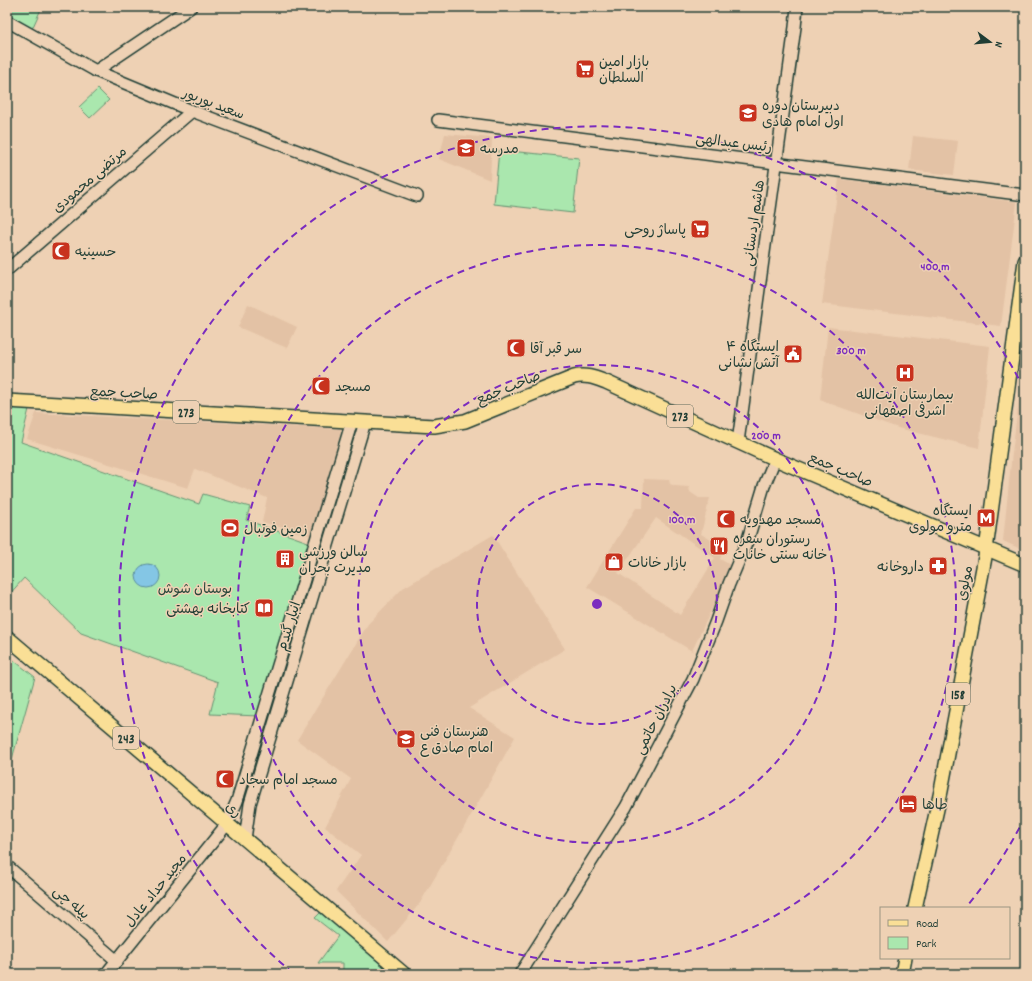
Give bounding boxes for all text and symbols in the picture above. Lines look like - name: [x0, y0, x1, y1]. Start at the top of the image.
- north arrow: [970, 22, 1010, 62]
- text: N: [989, 39, 1006, 50]
- place label: بازار امین السلطان: [599, 53, 649, 89]
- supermarket icon: بازار امین السلطان: [574, 58, 596, 80]
- street label: سعید بوربور: [179, 84, 247, 126]
- place label: دبیرستان دوره اول امام هادی: [762, 97, 844, 133]
- school or university icon: دبیرستان دوره اول امام هادی: [737, 102, 759, 124]
- street label: رئیس عبدالهی: [694, 129, 773, 159]
- school or university icon: مدرسه: [455, 137, 477, 159]
- place label: مدرسه: [480, 140, 519, 160]
- street label: مرتضی محمودی: [49, 142, 132, 219]
- street label: هاشم اردستانی: [739, 179, 771, 268]
- supermarket icon: پاساژ روحی: [689, 218, 711, 240]
- place label: پاساژ روحی: [624, 221, 686, 241]
- mosque icon: حسینیه: [50, 240, 72, 262]
- place label: حسینیه: [75, 243, 116, 263]
- text: 400 m: [920, 259, 950, 276]
- mosque icon: سر قبر آقا: [505, 337, 527, 359]
- place label: ایستگاه ۴ آتش نشانی: [718, 338, 780, 374]
- place label: سر قبر آقا: [530, 340, 582, 360]
- public building icon: ایستگاه ۴ آتش نشانی: [782, 343, 804, 365]
- text: 300 m: [836, 343, 866, 360]
- hospital icon: بیمارستان آیت‌الله اشرفی اصفهانی: [894, 362, 916, 384]
- street label: صاحب جمع: [473, 367, 544, 411]
- mosque icon: مسجد: [310, 375, 332, 397]
- place label: مسجد: [335, 378, 371, 398]
- street label: صاحب جمع: [89, 382, 158, 406]
- place label: بیمارستان آیت‌الله اشرفی اصفهانی: [856, 386, 954, 422]
- road number: 273: [173, 401, 199, 423]
- road number: 273: [667, 405, 693, 427]
- text: 200 m: [751, 428, 781, 445]
- street label: صاحب جمع: [805, 448, 875, 493]
- place label: ایستگاه مترو مولوی: [909, 502, 972, 538]
- metro station icon: ایستگاه مترو مولوی: [975, 507, 997, 529]
- mosque icon: مسجد مهدویه: [715, 508, 737, 530]
- place label: مسجد مهدویه: [740, 511, 821, 531]
- text: 100 m: [669, 512, 695, 529]
- sports icon: زمین فوتبال: [219, 517, 241, 539]
- place label: زمین فوتبال: [244, 520, 308, 540]
- place label: رستوران سفره خانه سنتی خانات: [733, 530, 827, 566]
- restaurant icon: رستوران سفره خانه سنتی خانات: [708, 535, 730, 557]
- place label: سالن ورزشی مدیرت بحران: [299, 543, 371, 579]
- building icon: سالن ورزشی مدیرت بحران: [274, 548, 296, 570]
- shop icon: بازار خانات: [603, 551, 625, 573]
- place label: بازار خانات: [628, 554, 687, 574]
- pharmacy icon: داروخانه: [927, 555, 949, 577]
- place label: داروخانه: [877, 558, 924, 578]
- street label: مولوی: [953, 564, 979, 603]
- park label: بوستان شوش: [158, 580, 232, 600]
- library icon: کتابخانه بهشتی: [253, 597, 275, 619]
- centre of rings: [590, 597, 604, 611]
- street label: انبار گندم: [273, 599, 307, 654]
- place label: کتابخانه بهشتی: [166, 600, 250, 620]
- street label: برادران حاتمی: [631, 681, 683, 758]
- road number: 158: [946, 683, 970, 705]
- place label: هنرستان فنی امام صادق ع: [420, 723, 493, 759]
- road number: 243: [113, 727, 139, 749]
- school or university icon: هنرستان فنی امام صادق ع: [395, 728, 417, 750]
- mosque icon: مسجد امام سجاد: [214, 768, 236, 790]
- place label: مسجد امام سجاد: [239, 771, 338, 791]
- hotel icon: طاها: [897, 793, 919, 815]
- place label: طاها: [922, 796, 948, 816]
- street label: ری: [220, 798, 245, 823]
- street label: مجید حداد عادل: [121, 850, 192, 932]
- street label: پیله چی: [48, 882, 93, 925]
- legend: [880, 907, 1010, 959]
- text: Road: [916, 916, 938, 933]
- text: Park: [916, 936, 937, 953]

